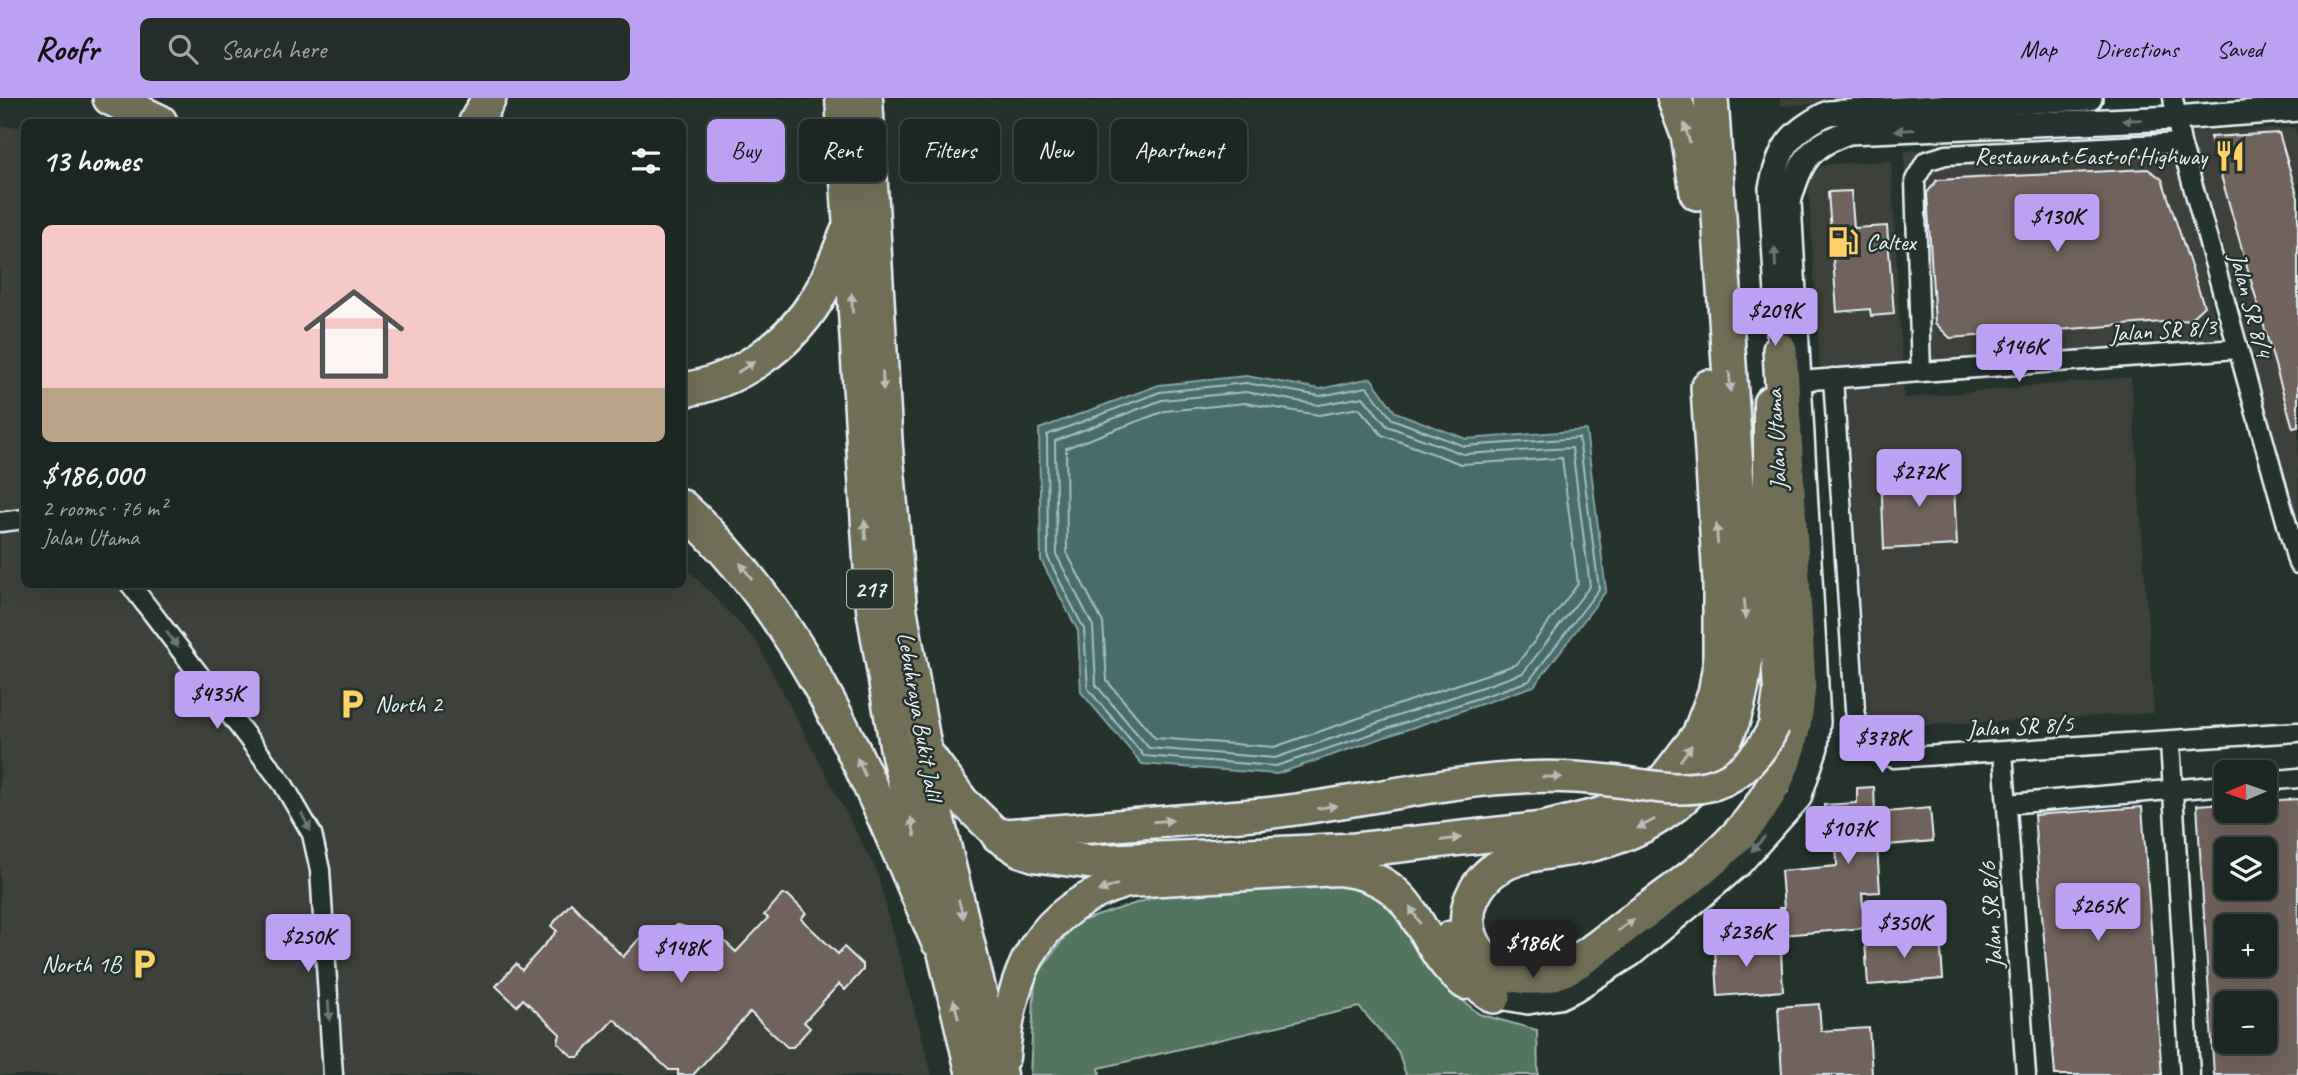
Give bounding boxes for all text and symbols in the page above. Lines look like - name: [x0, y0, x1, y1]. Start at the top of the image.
- search box: [140, 18, 630, 81]
- text: Roofr: [35, 28, 98, 70]
- icon: search: [164, 30, 202, 68]
- text: Search here: [220, 33, 326, 66]
- text: Map: [2020, 34, 2057, 64]
- text: Directions: [2095, 34, 2178, 64]
- text: Saved: [2216, 34, 2263, 64]
- one-way arrow: [2121, 115, 2143, 126]
- chip: Buy: [707, 119, 785, 182]
- chip: Rent: [799, 119, 886, 182]
- chip: Filters: [900, 119, 1000, 182]
- chip: New: [1014, 119, 1097, 182]
- chip: Apartment: [1111, 119, 1247, 182]
- one-way arrow: [1681, 122, 1692, 144]
- one-way arrow: [1894, 124, 1916, 135]
- restaurant icon: Restaurant East of Highway: [2213, 139, 2247, 173]
- place label: Restaurant East of Highway: [1975, 141, 2209, 171]
- text: 13 homes: [42, 142, 140, 180]
- icon: filters: [627, 142, 665, 180]
- pin: $130K: [2008, 194, 2106, 254]
- text: $130K: [2030, 202, 2084, 231]
- fuel station icon: Caltex: [1826, 225, 1860, 259]
- place label: Caltex: [1866, 227, 1918, 257]
- one-way arrow: [1769, 246, 1780, 268]
- street label: Jalan SR 8/4: [2222, 249, 2280, 363]
- icon: home: [291, 271, 417, 397]
- pin: $209K: [1726, 288, 1824, 348]
- one-way arrow: [847, 292, 858, 314]
- text: $209K: [1749, 296, 1801, 325]
- street label: Jalan SR 8/3: [2108, 311, 2220, 349]
- pin: $146K: [1970, 324, 2068, 384]
- text: $146K: [1992, 332, 2046, 361]
- one-way arrow: [737, 360, 755, 374]
- one-way arrow: [878, 370, 889, 392]
- one-way arrow: [1725, 371, 1736, 393]
- street label: Jalan Utama: [1758, 387, 1794, 492]
- pin: $272K: [1870, 450, 1968, 509]
- text: $186,000: [42, 456, 143, 494]
- text: $272K: [1893, 457, 1946, 486]
- text: 2 rooms · 76 m²: [42, 494, 166, 523]
- one-way arrow: [859, 519, 870, 541]
- one-way arrow: [1711, 522, 1722, 544]
- text: Jalan Utama: [42, 523, 139, 552]
- one-way arrow: [738, 563, 753, 581]
- road number: 217: [847, 569, 893, 608]
- one-way arrow: [1740, 598, 1751, 620]
- one-way arrow: [164, 630, 178, 648]
- street label: Lebuhraya Bukit Jalil: [890, 630, 950, 806]
- pin: $435K: [168, 672, 266, 731]
- text: $435K: [191, 679, 243, 708]
- parking icon: North 2: [335, 687, 369, 721]
- place label: North 2: [375, 689, 444, 719]
- street label: Jalan SR 8/5: [1965, 708, 2075, 744]
- pin: $378K: [1833, 716, 1931, 775]
- text: $378K: [1856, 723, 1909, 752]
- one-way arrow: [1678, 744, 1692, 762]
- one-way arrow: [855, 757, 867, 777]
- north arrow: [2214, 760, 2277, 822]
- map controls: [2214, 760, 2277, 1054]
- one-way arrow: [1541, 771, 1563, 783]
- one-way arrow: [1316, 801, 1338, 812]
- pin: $107K: [1799, 806, 1897, 866]
- one-way arrow: [301, 812, 312, 832]
- text: $107K: [1822, 814, 1875, 843]
- one-way arrow: [1153, 815, 1175, 826]
- one-way arrow: [907, 816, 918, 838]
- one-way arrow: [1636, 818, 1656, 830]
- one-way arrow: [1440, 833, 1462, 844]
- one-way arrow: [1751, 835, 1766, 852]
- button: layers: [2214, 837, 2277, 900]
- street label: Jalan SR 8/6: [1972, 859, 2010, 970]
- one-way arrow: [1097, 883, 1118, 894]
- pin: $265K: [2049, 884, 2147, 943]
- text: $265K: [2071, 891, 2125, 920]
- one-way arrow: [956, 899, 967, 921]
- pin: $350K: [1855, 900, 1953, 960]
- one-way arrow: [1409, 906, 1422, 925]
- text: $350K: [1878, 908, 1930, 937]
- pin: $236K: [1697, 910, 1795, 969]
- pin: $250K: [259, 914, 357, 974]
- button: +: [2214, 914, 2277, 977]
- text: $236K: [1719, 917, 1773, 946]
- one-way arrow: [1617, 918, 1635, 932]
- pin: $186K: [1484, 920, 1582, 980]
- text: $250K: [282, 922, 334, 951]
- pin: $148K: [632, 926, 730, 985]
- text: $186K: [1506, 928, 1560, 957]
- text: $148K: [654, 933, 708, 962]
- parking icon: North 1B: [127, 947, 161, 981]
- place label: North 1B: [42, 949, 123, 979]
- button: −: [2214, 991, 2277, 1054]
- one-way arrow: [950, 998, 961, 1020]
- one-way arrow: [324, 1001, 335, 1023]

